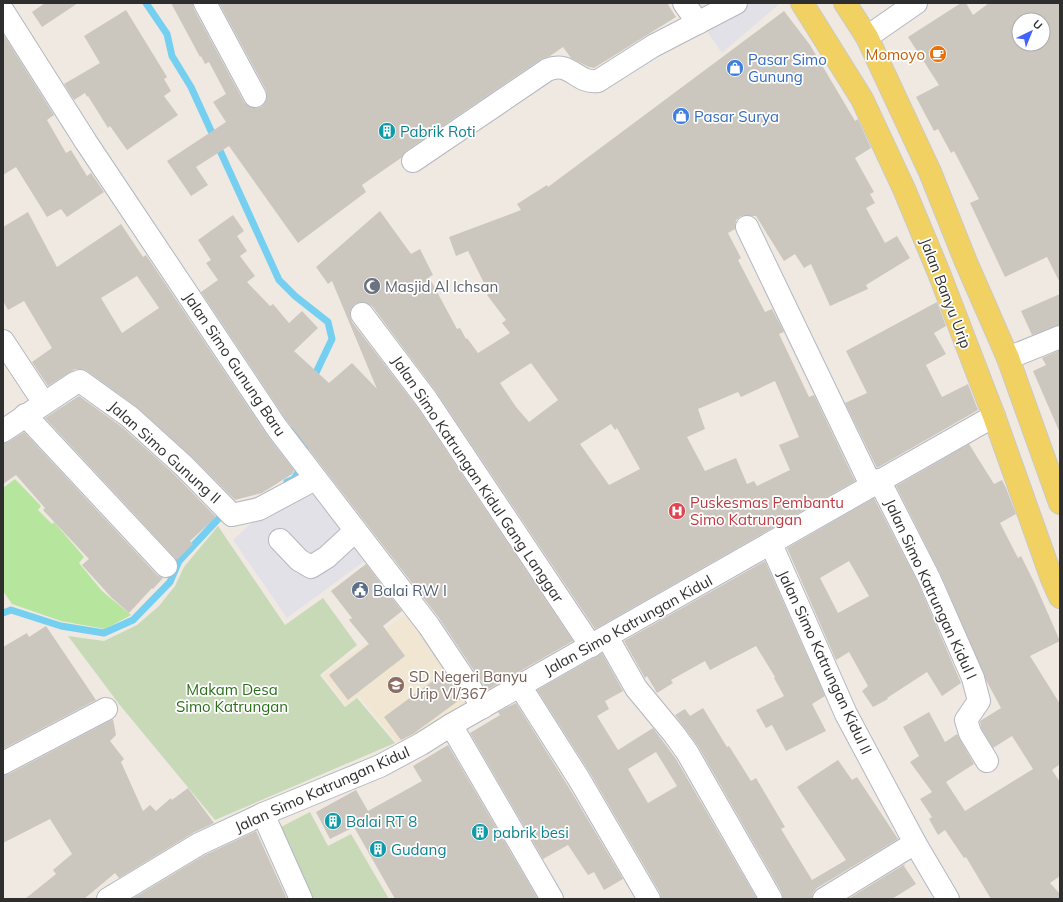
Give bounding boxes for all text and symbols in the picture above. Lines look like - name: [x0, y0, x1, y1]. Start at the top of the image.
- north arrow: [1011, 12, 1051, 52]
- text: U: [1030, 17, 1046, 33]
- cafe icon: Momoyo: [928, 44, 948, 64]
- place label: Momoyo: [866, 45, 925, 64]
- place label: Pasar Simo Gunung: [748, 50, 827, 86]
- shop icon: Pasar Simo Gunung: [725, 58, 745, 78]
- shop icon: Pasar Surya: [671, 106, 691, 126]
- place label: Pasar Surya: [694, 107, 779, 126]
- building icon: Pabrik Roti: [377, 121, 397, 141]
- place label: Pabrik Roti: [400, 122, 476, 141]
- street label: Jalan Banyu Urip: [916, 235, 976, 351]
- mosque icon: Masjid Al Ichsan: [362, 276, 382, 296]
- place label: Masjid Al Ichsan: [385, 277, 498, 296]
- street label: Jalan Simo Gunung Baru: [180, 288, 290, 440]
- street label: Jalan Simo Katrungan Kidul Gang Langgar: [388, 352, 568, 606]
- street label: Jalan Simo Gunung II: [105, 397, 225, 507]
- place label: Puskesmas Pembantu Simo Katrungan: [690, 493, 844, 529]
- street label: Jalan Simo Katrungan Kidul I: [881, 496, 981, 682]
- hospital icon: Puskesmas Pembantu Simo Katrungan: [667, 501, 687, 521]
- street label: Jalan Simo Katrungan Kidul II: [774, 567, 876, 757]
- street label: Jalan Simo Katrungan Kidul: [541, 571, 715, 679]
- public building icon: Balai RW I: [350, 580, 370, 600]
- place label: Balai RW I: [373, 581, 447, 600]
- place label: SD Negeri Banyu Urip VI/367: [409, 667, 528, 703]
- school or university icon: SD Negeri Banyu Urip VI/367: [386, 675, 406, 695]
- park label: Makam Desa Simo Katrungan: [176, 680, 288, 716]
- street label: Jalan Simo Katrungan Kidul: [232, 742, 412, 836]
- building icon: Balai RT 8: [323, 811, 343, 831]
- place label: Balai RT 8: [346, 812, 417, 831]
- building icon: pabrik besi: [470, 822, 490, 842]
- place label: pabrik besi: [493, 823, 569, 842]
- building icon: Gudang: [368, 839, 388, 859]
- place label: Gudang: [391, 840, 446, 859]

